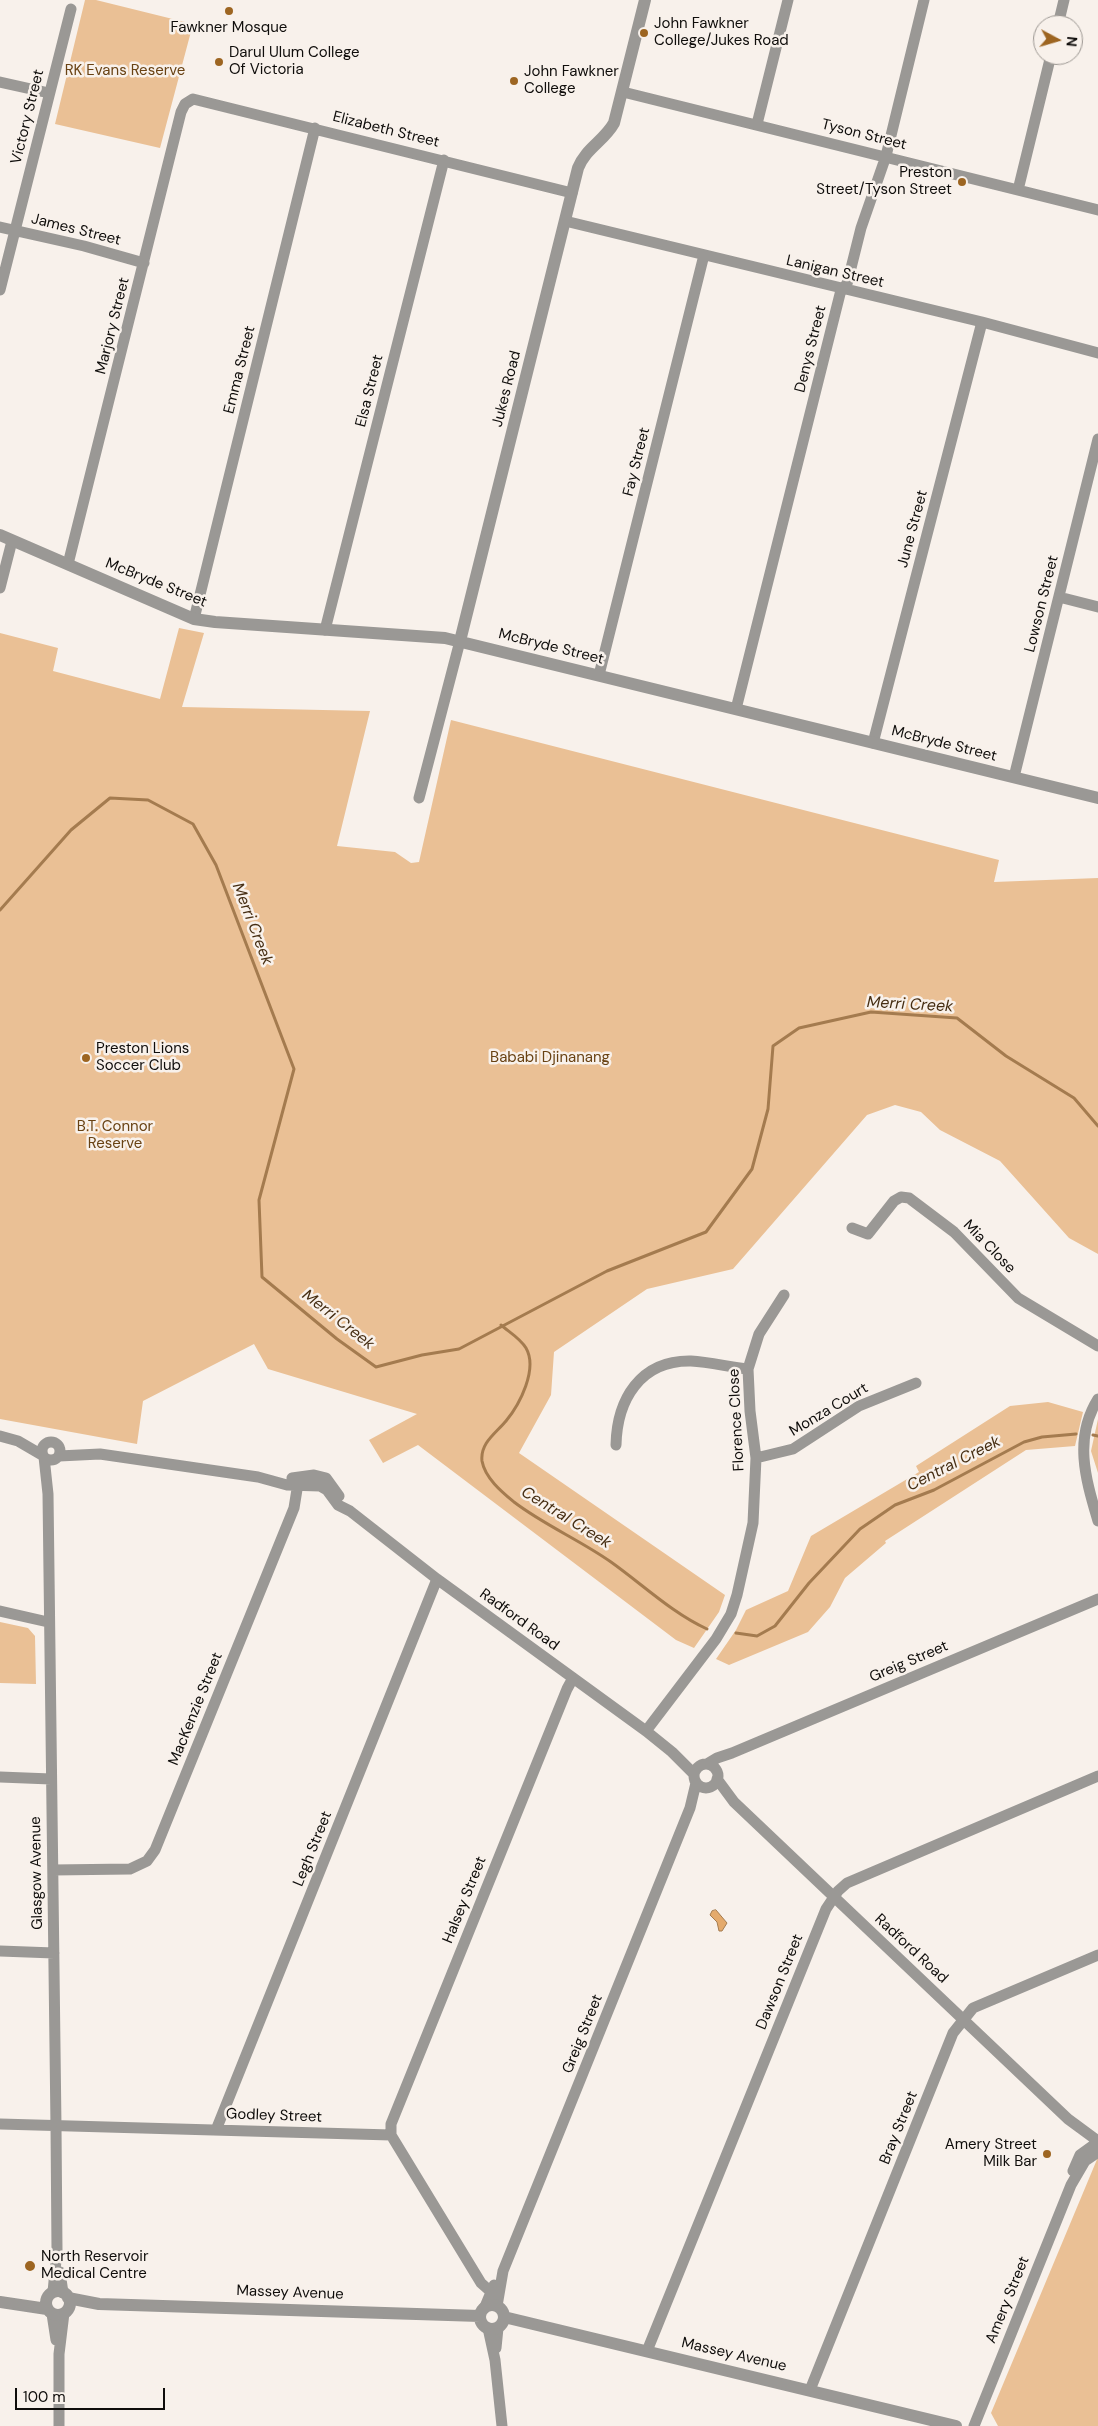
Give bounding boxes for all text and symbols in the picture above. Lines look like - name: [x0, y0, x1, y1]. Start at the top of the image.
- marker: Fawkner Mosque: [223, 5, 235, 17]
- place label: John Fawkner College/Jukes Road: [654, 15, 789, 50]
- north arrow: [1033, 15, 1083, 65]
- place label: Fawkner Mosque: [171, 19, 287, 37]
- marker: John Fawkner College/Jukes Road: [638, 27, 650, 39]
- text: N: [1062, 35, 1081, 47]
- place label: Darul Ulum College Of Victoria: [229, 44, 359, 79]
- marker: Darul Ulum College Of Victoria: [213, 56, 225, 68]
- park label: RK Evans Reserve: [65, 62, 185, 80]
- place label: John Fawkner College: [524, 63, 619, 98]
- street label: Victory Street: [8, 68, 48, 166]
- marker: John Fawkner College: [508, 75, 520, 87]
- street label: Elizabeth Street: [331, 108, 441, 152]
- street label: Tyson Street: [820, 116, 908, 154]
- place label: Preston Street/Tyson Street: [816, 164, 952, 199]
- marker: Preston Street/Tyson Street: [956, 176, 968, 188]
- street label: James Street: [29, 210, 123, 250]
- street label: Lanigan Street: [784, 252, 886, 292]
- street label: Marjory Street: [92, 276, 134, 376]
- street label: Denys Street: [791, 304, 831, 394]
- street label: Emma Street: [220, 324, 260, 416]
- street label: Jukes Road: [489, 349, 525, 429]
- street label: Elsa Street: [352, 353, 388, 429]
- street label: Fay Street: [620, 426, 654, 498]
- street label: June Street: [894, 488, 932, 570]
- street label: McBryde Street: [103, 554, 209, 612]
- street label: Lowson Street: [1021, 554, 1063, 654]
- street label: McBryde Street: [496, 625, 606, 669]
- street label: McBryde Street: [889, 722, 999, 766]
- water label: Merri Creek: [228, 880, 276, 968]
- water label: Merri Creek: [866, 993, 954, 1017]
- place label: Preston Lions Soccer Club: [96, 1040, 189, 1075]
- park label: Bababi Djinanang: [490, 1049, 610, 1067]
- marker: Preston Lions Soccer Club: [80, 1052, 92, 1064]
- park label: B.T. Connor Reserve: [77, 1118, 153, 1153]
- street label: Mia Close: [959, 1217, 1019, 1277]
- water label: Merri Creek: [298, 1286, 378, 1354]
- street label: Florence Close: [725, 1368, 749, 1472]
- street label: Monza Court: [786, 1379, 872, 1441]
- water label: Central Creek: [904, 1432, 1004, 1496]
- water label: Central Creek: [517, 1483, 615, 1553]
- street label: Radford Road: [476, 1585, 562, 1655]
- street label: Greig Street: [867, 1637, 951, 1687]
- street label: MacKenzie Street: [165, 1650, 227, 1768]
- street label: Legh Street: [290, 1809, 336, 1889]
- street label: Glasgow Avenue: [27, 1816, 47, 1930]
- street label: Halsey Street: [439, 1854, 491, 1946]
- street label: Radford Road: [871, 1911, 951, 1987]
- street label: Dawson Street: [753, 1932, 807, 2032]
- street label: Greig Street: [559, 1992, 607, 2076]
- street label: Bray Street: [876, 2089, 922, 2167]
- street label: Godley Street: [226, 2105, 322, 2127]
- place label: Amery Street Milk Bar: [945, 2136, 1037, 2171]
- marker: Amery Street Milk Bar: [1041, 2148, 1053, 2160]
- place label: North Reservoir Medical Centre: [41, 2248, 148, 2283]
- street label: Amery Street: [982, 2254, 1034, 2346]
- marker: North Reservoir Medical Centre: [23, 2259, 37, 2273]
- street label: Massey Avenue: [236, 2282, 344, 2304]
- street label: Massey Avenue: [680, 2334, 788, 2376]
- scale bar: [18, 2378, 168, 2410]
- text: 100 m: [23, 2387, 66, 2407]

